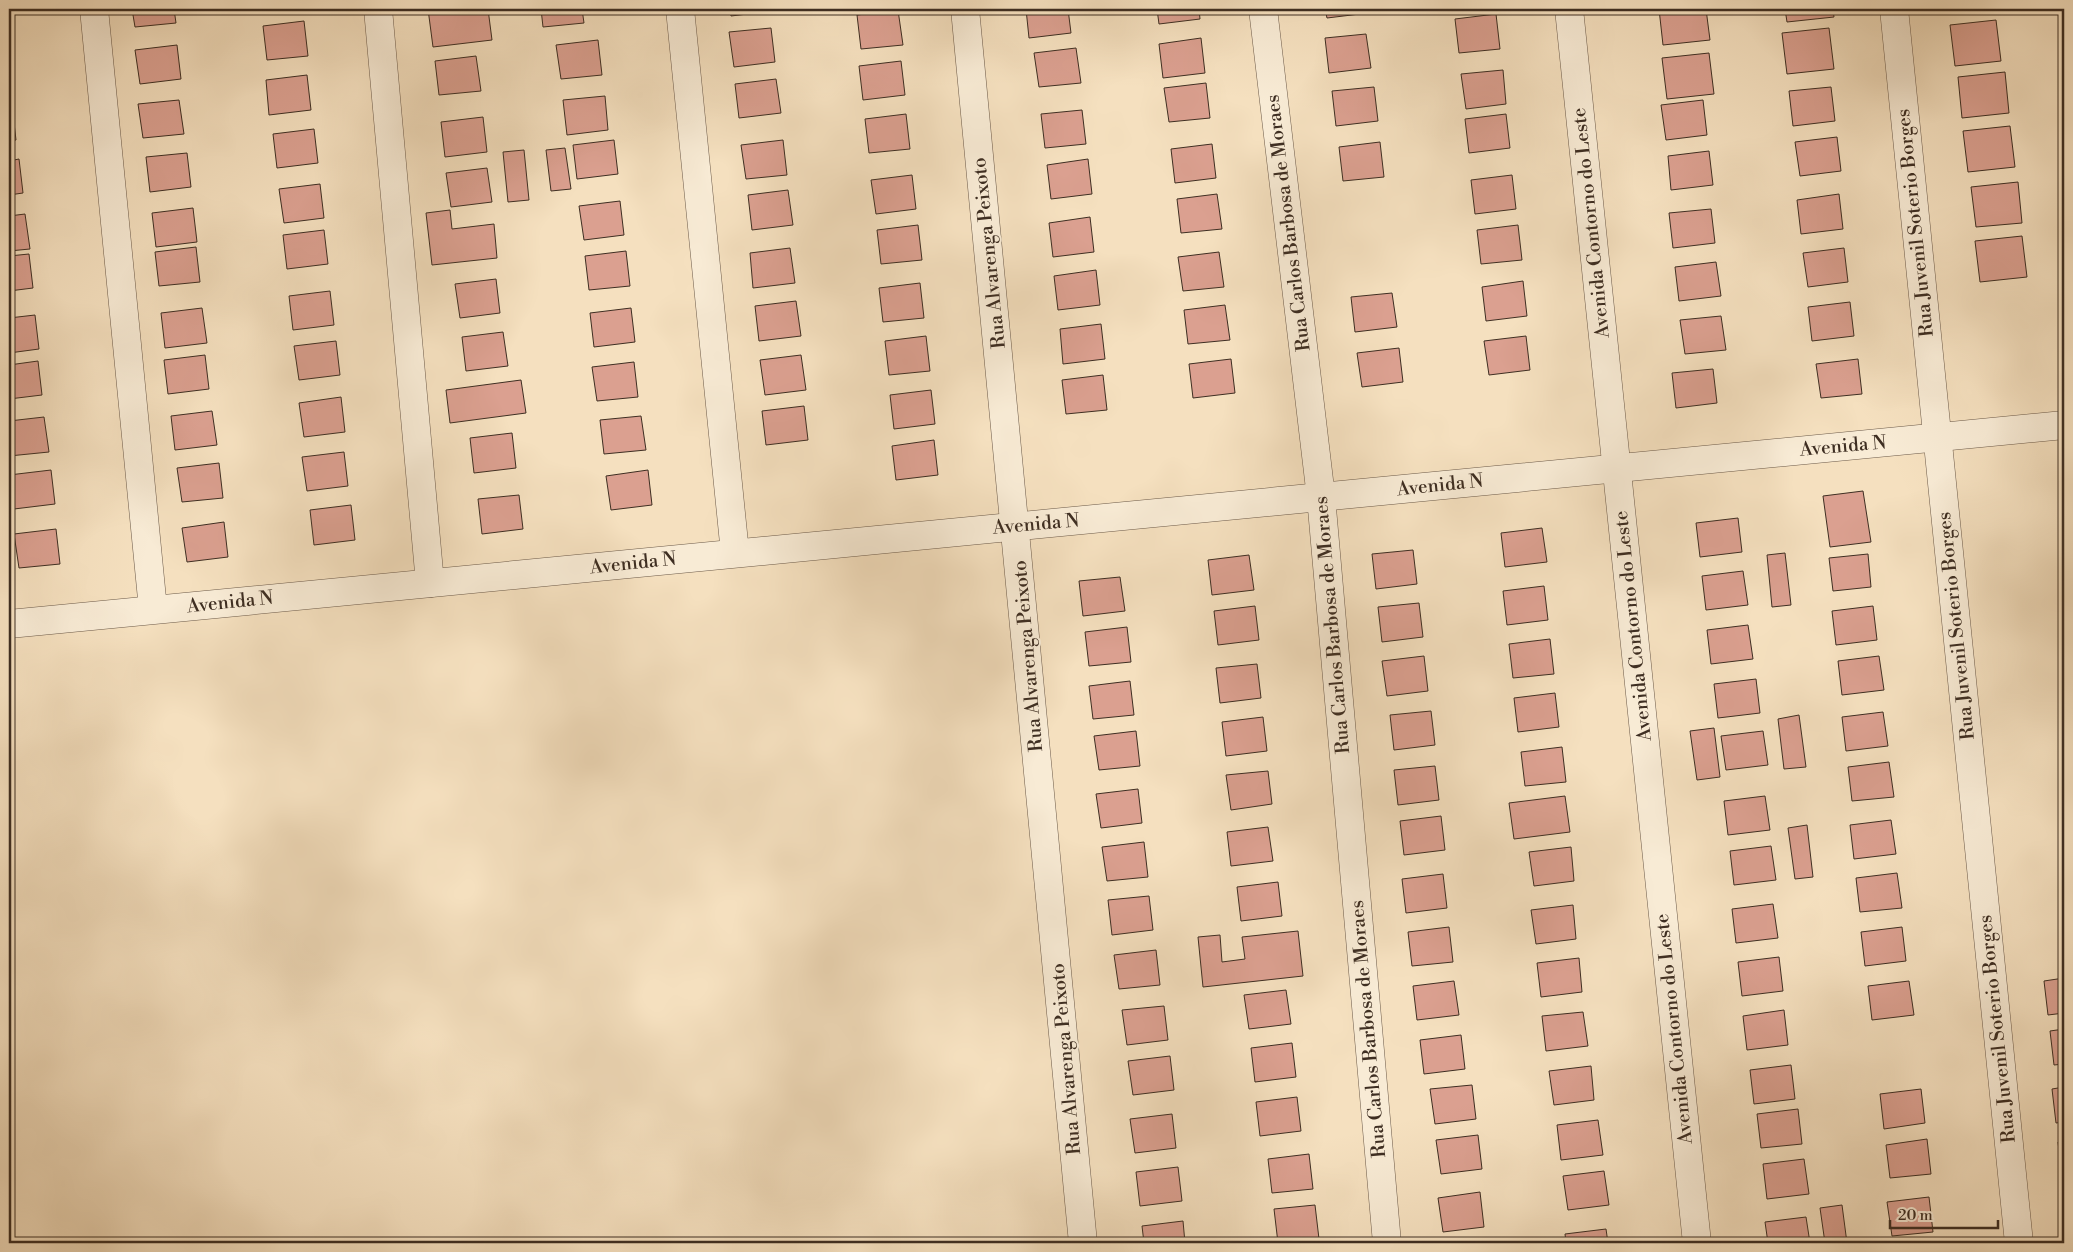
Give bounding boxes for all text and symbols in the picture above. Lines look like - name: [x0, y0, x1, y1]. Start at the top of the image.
- street label: Rua Carlos Barbosa de Moraes: [1260, 93, 1316, 353]
- street label: Avenida Contorno do Leste: [1567, 107, 1615, 340]
- street label: Rua Juvenil Soterio Borges: [1891, 108, 1939, 338]
- street label: Rua Alvarenga Peixoto: [967, 156, 1011, 350]
- street label: Avenida N: [1798, 430, 1887, 462]
- street label: Avenida N: [1395, 469, 1484, 502]
- street label: Rua Carlos Barbosa de Moraes: [1309, 495, 1355, 755]
- street label: Avenida N: [991, 508, 1080, 540]
- street label: Avenida Contorno do Leste: [1609, 510, 1657, 743]
- street label: Rua Juvenil Soterio Borges: [1932, 511, 1980, 741]
- street label: Avenida N: [588, 547, 677, 580]
- street label: Rua Alvarenga Peixoto: [1008, 559, 1048, 753]
- street label: Avenida N: [185, 586, 274, 619]
- street label: Rua Carlos Barbosa de Moraes: [1345, 899, 1391, 1159]
- street label: Avenida Contorno do Leste: [1650, 913, 1698, 1146]
- street label: Rua Juvenil Soterio Borges: [1973, 914, 2021, 1144]
- street label: Rua Alvarenga Peixoto: [1046, 962, 1086, 1156]
- scale bar: [1890, 1197, 1998, 1229]
- text: 20 m: [1898, 1206, 1933, 1225]

